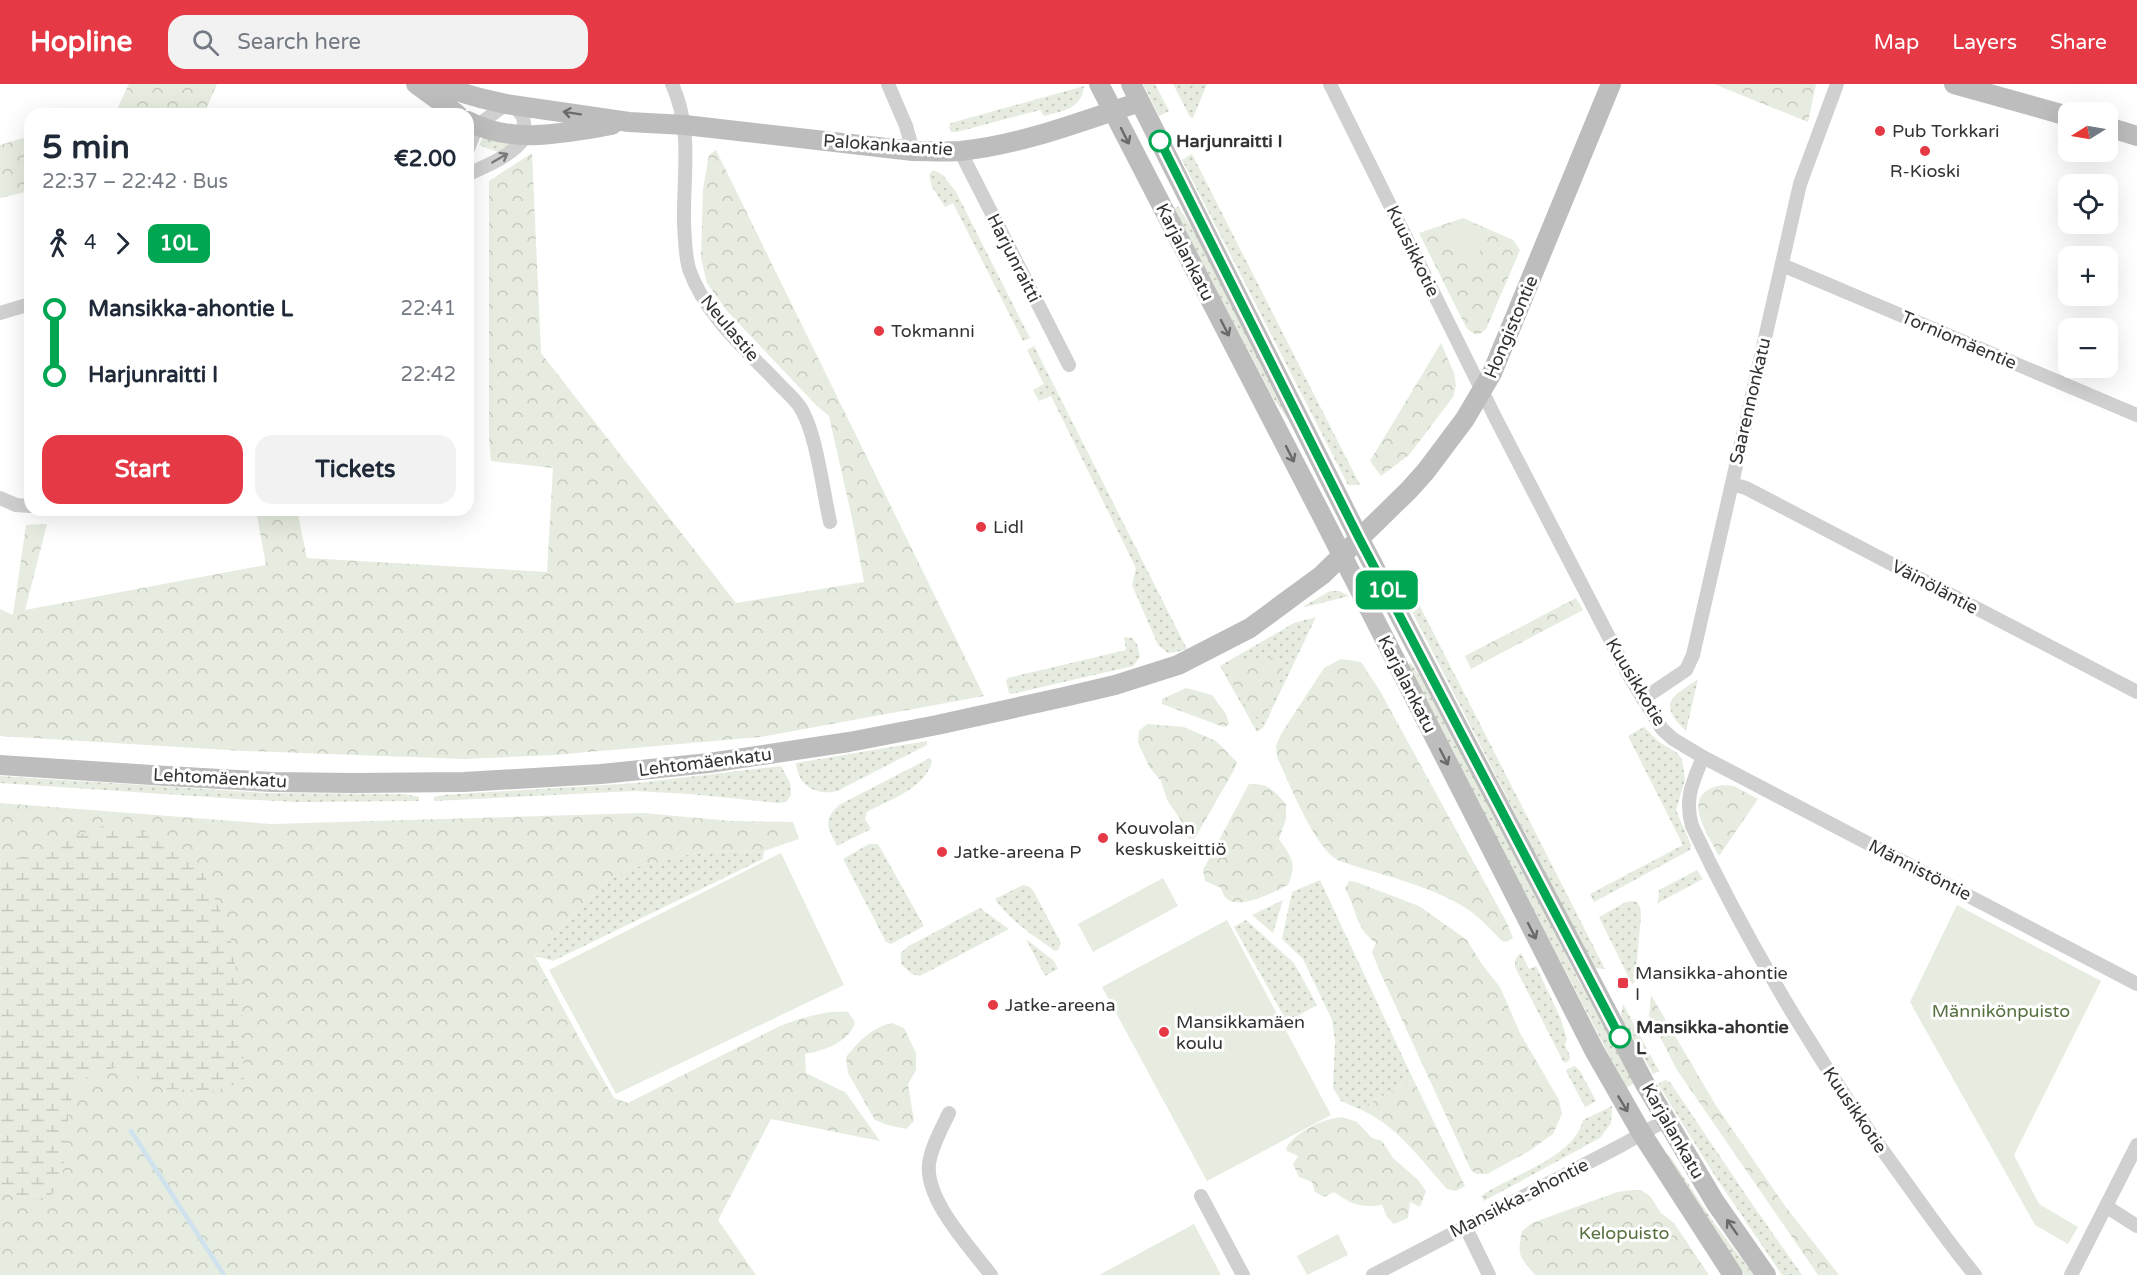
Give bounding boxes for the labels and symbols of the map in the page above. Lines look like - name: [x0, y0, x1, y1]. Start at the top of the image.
- north arrow: [2058, 102, 2118, 162]
- one-way arrow: [562, 107, 582, 118]
- place label: Pub Torkkari: [1892, 120, 2000, 142]
- marker: Pub Torkkari: [1873, 124, 1887, 138]
- one-way arrow: [1119, 127, 1131, 144]
- street label: Palokankaantie: [822, 129, 954, 161]
- marker: Harjunraitti I: [1149, 130, 1171, 152]
- place label: Harjunraitti I: [1176, 130, 1283, 152]
- marker: R-Kioski: [1918, 144, 1932, 158]
- one-way arrow: [491, 152, 508, 164]
- place label: R-Kioski: [1890, 160, 1960, 182]
- street label: Karjalankatu: [1151, 199, 1219, 305]
- street label: Kuusikkotie: [1381, 202, 1445, 300]
- street label: Harjunraitti: [982, 210, 1046, 306]
- street label: Hongistontie: [1479, 272, 1543, 382]
- street label: Neulastie: [696, 290, 764, 366]
- street label: Torniomäentie: [1898, 306, 2020, 374]
- one-way arrow: [1220, 318, 1231, 336]
- place label: Tokmanni: [891, 320, 975, 342]
- marker: Tokmanni: [872, 324, 886, 338]
- street label: Saarennonkatu: [1725, 336, 1775, 466]
- one-way arrow: [1285, 445, 1296, 463]
- place label: Lidl: [993, 516, 1024, 538]
- marker: Lidl: [974, 520, 988, 534]
- street label: Väinöläntie: [1888, 555, 1982, 619]
- line badge: 10L: [1352, 570, 1422, 610]
- street label: Karjalankatu: [1373, 631, 1441, 737]
- street label: Kuusikkotie: [1601, 634, 1671, 730]
- street label: Lehtomäenkatu: [637, 743, 773, 781]
- one-way arrow: [1439, 748, 1450, 766]
- street label: Lehtomäenkatu: [152, 764, 288, 792]
- place label: Kouvolan keskuskeittiö: [1115, 817, 1226, 860]
- marker: Kouvolan keskuskeittiö: [1096, 831, 1110, 845]
- street label: Männistöntie: [1865, 835, 1975, 905]
- place label: Jatke-areena P: [954, 841, 1081, 863]
- marker: Jatke-areena P: [935, 845, 949, 859]
- one-way arrow: [1526, 922, 1538, 939]
- place label: Mansikka-ahontie I: [1635, 962, 1788, 1005]
- marker: Mansikka-ahontie I: [1616, 976, 1630, 990]
- place label: Jatke-areena: [1005, 994, 1116, 1016]
- marker: Jatke-areena: [986, 998, 1000, 1012]
- park label: Männikönpuisto: [1932, 1000, 2070, 1022]
- place label: Mansikkamäen koulu: [1176, 1011, 1305, 1054]
- place label: Mansikka-ahontie L: [1636, 1016, 1789, 1059]
- marker: Mansikkamäen koulu: [1157, 1025, 1171, 1039]
- marker: Mansikka-ahontie L: [1609, 1026, 1631, 1048]
- street label: Kuusikkotie: [1818, 1063, 1892, 1157]
- street label: Karjalankatu: [1637, 1079, 1709, 1183]
- one-way arrow: [1618, 1095, 1630, 1112]
- street label: Mansikka-ahontie: [1446, 1154, 1592, 1242]
- one-way arrow: [1726, 1220, 1738, 1236]
- park label: Kelopuisto: [1579, 1222, 1669, 1244]

